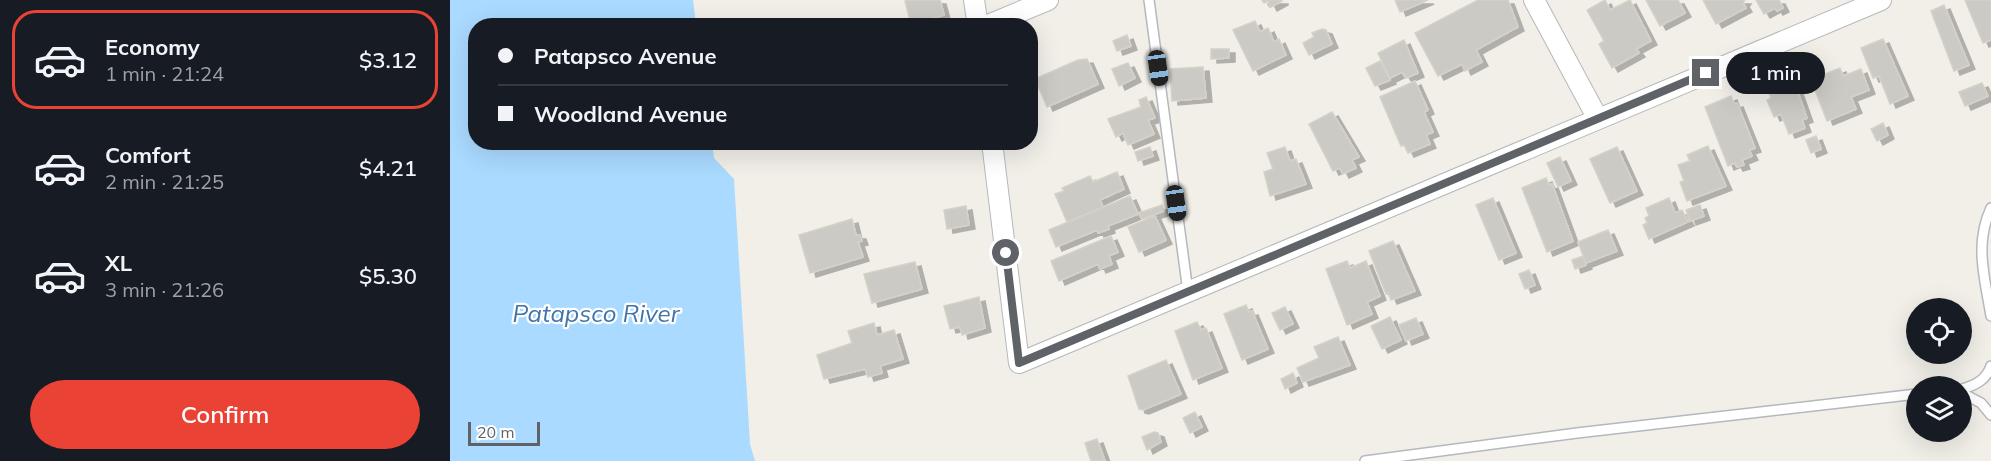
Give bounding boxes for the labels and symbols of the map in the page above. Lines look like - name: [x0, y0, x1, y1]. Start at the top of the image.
- car: [1147, 49, 1169, 87]
- callout: 1 min: [1727, 52, 1826, 94]
- route end: [1692, 59, 1719, 86]
- car: [1165, 184, 1187, 222]
- route start: [992, 239, 1019, 266]
- water label: Patapsco River: [513, 298, 681, 328]
- scale bar: [468, 419, 540, 446]

